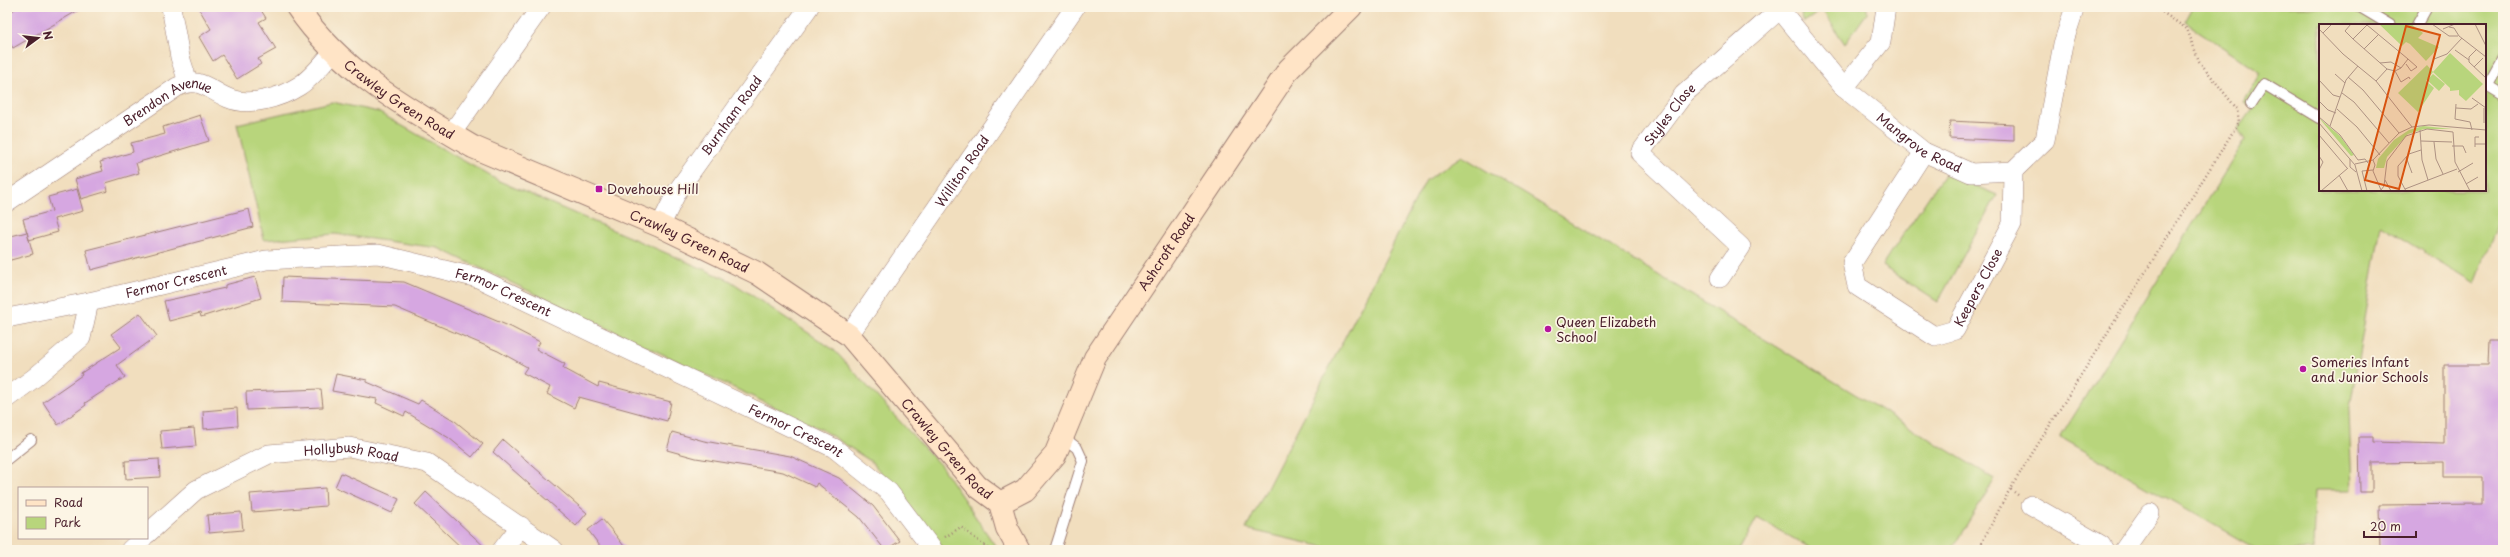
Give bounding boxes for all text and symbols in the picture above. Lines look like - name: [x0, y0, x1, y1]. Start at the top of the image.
- north arrow: [18, 18, 58, 58]
- inset map: [2319, 24, 2486, 191]
- text: N: [39, 29, 58, 42]
- street label: Crawley Green Road: [340, 55, 458, 143]
- street label: Burnham Road: [696, 71, 766, 159]
- street label: Brendon Avenue: [119, 73, 217, 130]
- street label: Styles Close: [1639, 78, 1699, 149]
- street label: Mangrove Road: [1873, 108, 1965, 177]
- street label: Williton Road: [930, 131, 993, 211]
- place label: Dovehouse Hill: [607, 179, 698, 198]
- marker: Dovehouse Hill: [594, 184, 604, 194]
- street label: Crawley Green Road: [627, 204, 753, 277]
- street label: Ashcroft Road: [1133, 209, 1199, 294]
- street label: Keepers Close: [1949, 244, 2006, 330]
- street label: Fermor Crescent: [123, 260, 229, 302]
- street label: Fermor Crescent: [453, 263, 555, 321]
- place label: Queen Elizabeth School: [1556, 312, 1656, 346]
- marker: Queen Elizabeth School: [1543, 324, 1553, 334]
- place label: Someries Infant and Junior Schools: [2311, 352, 2429, 386]
- marker: Someries Infant and Junior Schools: [2298, 364, 2308, 374]
- street label: Crawley Green Road: [897, 394, 997, 504]
- street label: Fermor Crescent: [745, 399, 848, 461]
- street label: Hollybush Road: [303, 437, 401, 466]
- legend: [18, 487, 148, 539]
- text: Road: [54, 493, 83, 511]
- text: Park: [54, 513, 81, 531]
- scale bar: [2364, 513, 2416, 539]
- text: 20 m: [2370, 517, 2401, 535]

